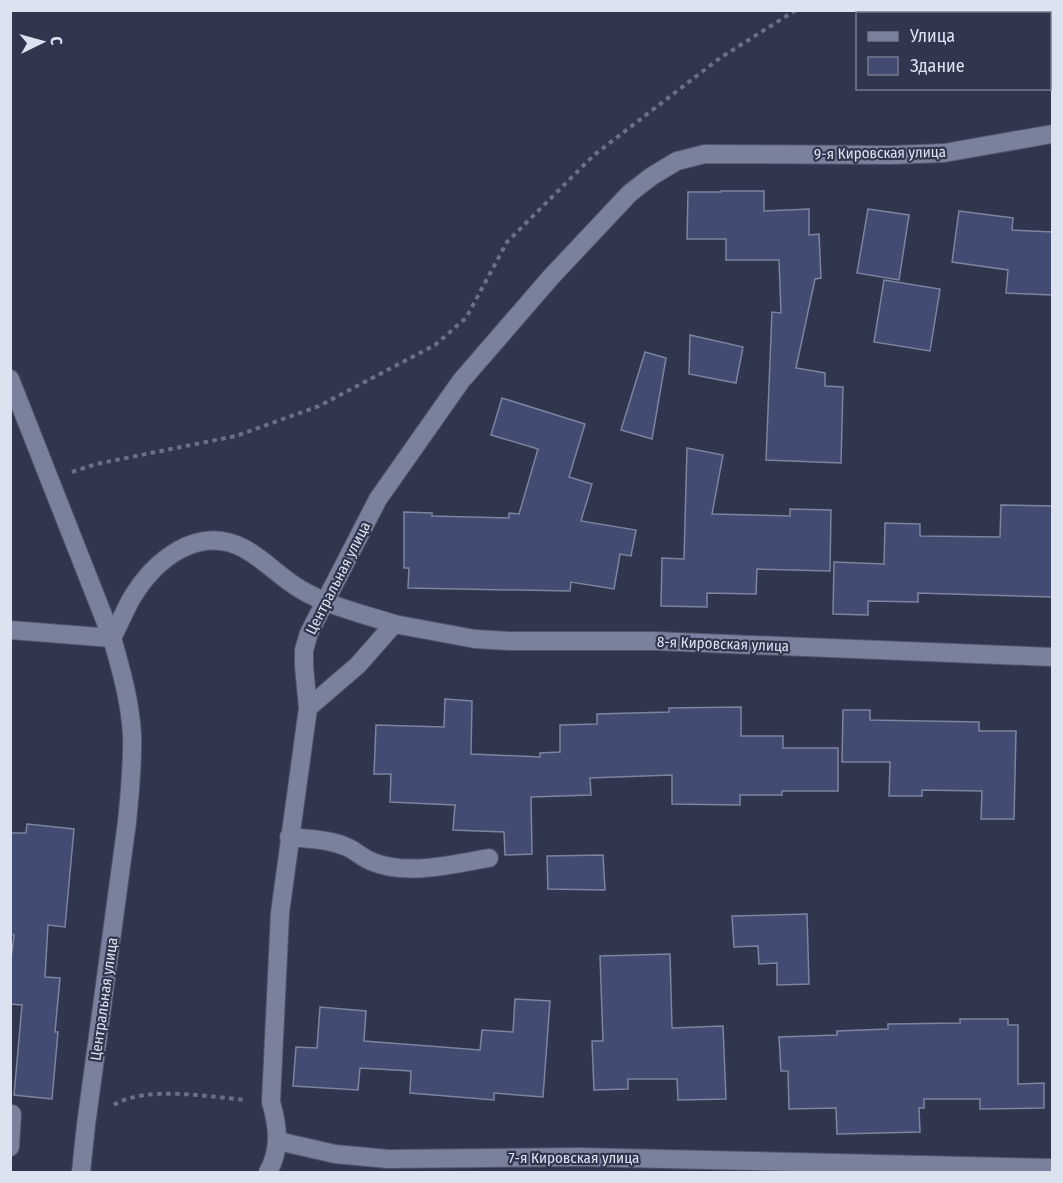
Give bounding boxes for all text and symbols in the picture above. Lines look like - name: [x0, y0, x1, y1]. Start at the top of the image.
- north arrow: [12, 12, 72, 72]
- legend: [856, 12, 1051, 90]
- text: Улица: [909, 25, 955, 47]
- text: С: [47, 36, 66, 46]
- text: Здание: [910, 55, 965, 77]
- street label: 9-я Кировская улица: [814, 143, 946, 163]
- street label: Центральная улица: [302, 519, 374, 637]
- street label: 8-я Кировская улица: [657, 633, 789, 655]
- street label: Центральная улица: [86, 936, 122, 1062]
- street label: 7-я Кировская улица: [509, 1149, 639, 1167]

